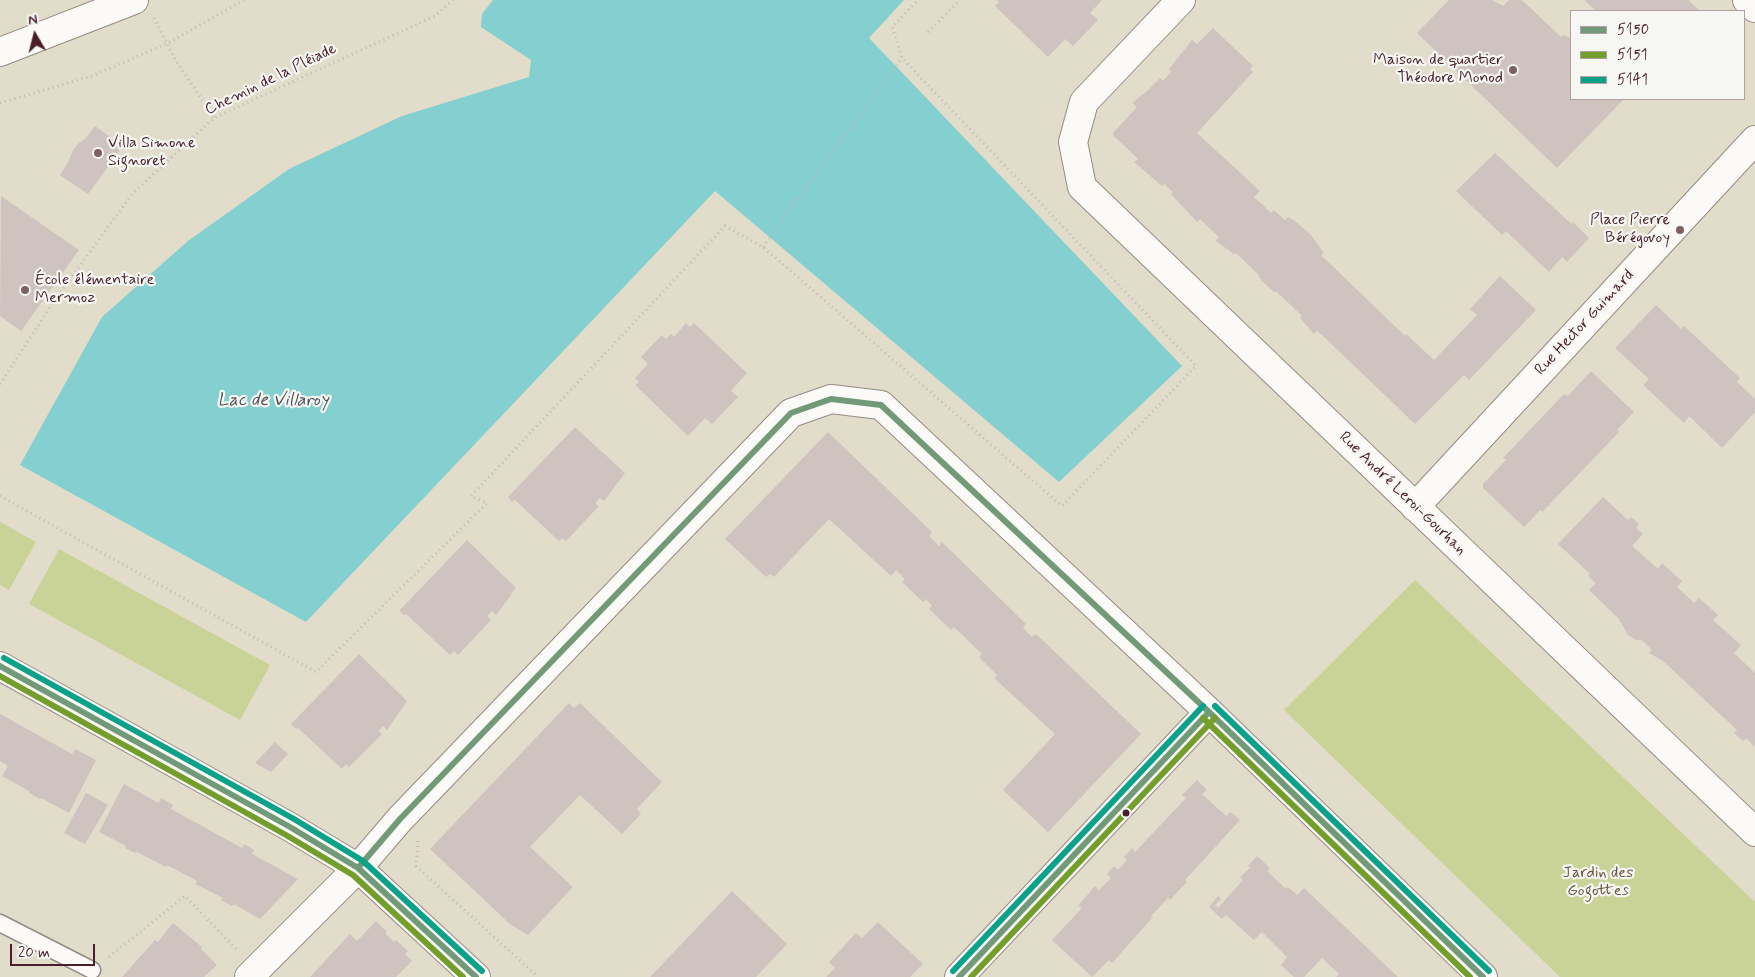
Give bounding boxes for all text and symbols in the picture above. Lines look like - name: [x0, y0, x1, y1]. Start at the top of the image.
- north arrow: [10, 10, 60, 60]
- legend: [1570, 10, 1745, 100]
- text: N: [27, 11, 39, 30]
- text: 5150: [1617, 20, 1649, 40]
- street label: Chemin de la Pléiade: [202, 40, 340, 120]
- text: 5151: [1617, 45, 1648, 65]
- place label: Maison de quartier Théodore Monod: [1373, 51, 1503, 89]
- marker: Maison de quartier Théodore Monod: [1507, 64, 1519, 76]
- text: 5141: [1617, 70, 1648, 90]
- place label: Villa Simone Signoret: [108, 134, 196, 172]
- marker: Villa Simone Signoret: [92, 147, 104, 159]
- place label: Place Pierre Bérégovoy: [1590, 211, 1670, 249]
- marker: Place Pierre Bérégovoy: [1674, 224, 1686, 236]
- street label: Rue Hector Guimard: [1531, 266, 1639, 380]
- place label: École élémentaire Mermoz: [35, 271, 154, 309]
- marker: École élémentaire Mermoz: [19, 284, 31, 296]
- water label: Lac de Villaroy: [218, 390, 328, 412]
- street label: Rue André Leroi-Gourhan: [1334, 428, 1470, 560]
- unlabelled marker: [1121, 808, 1131, 818]
- park label: Jardin des Gogottes: [1563, 864, 1633, 902]
- scale bar: [12, 934, 98, 966]
- text: 20 m: [18, 943, 50, 963]

